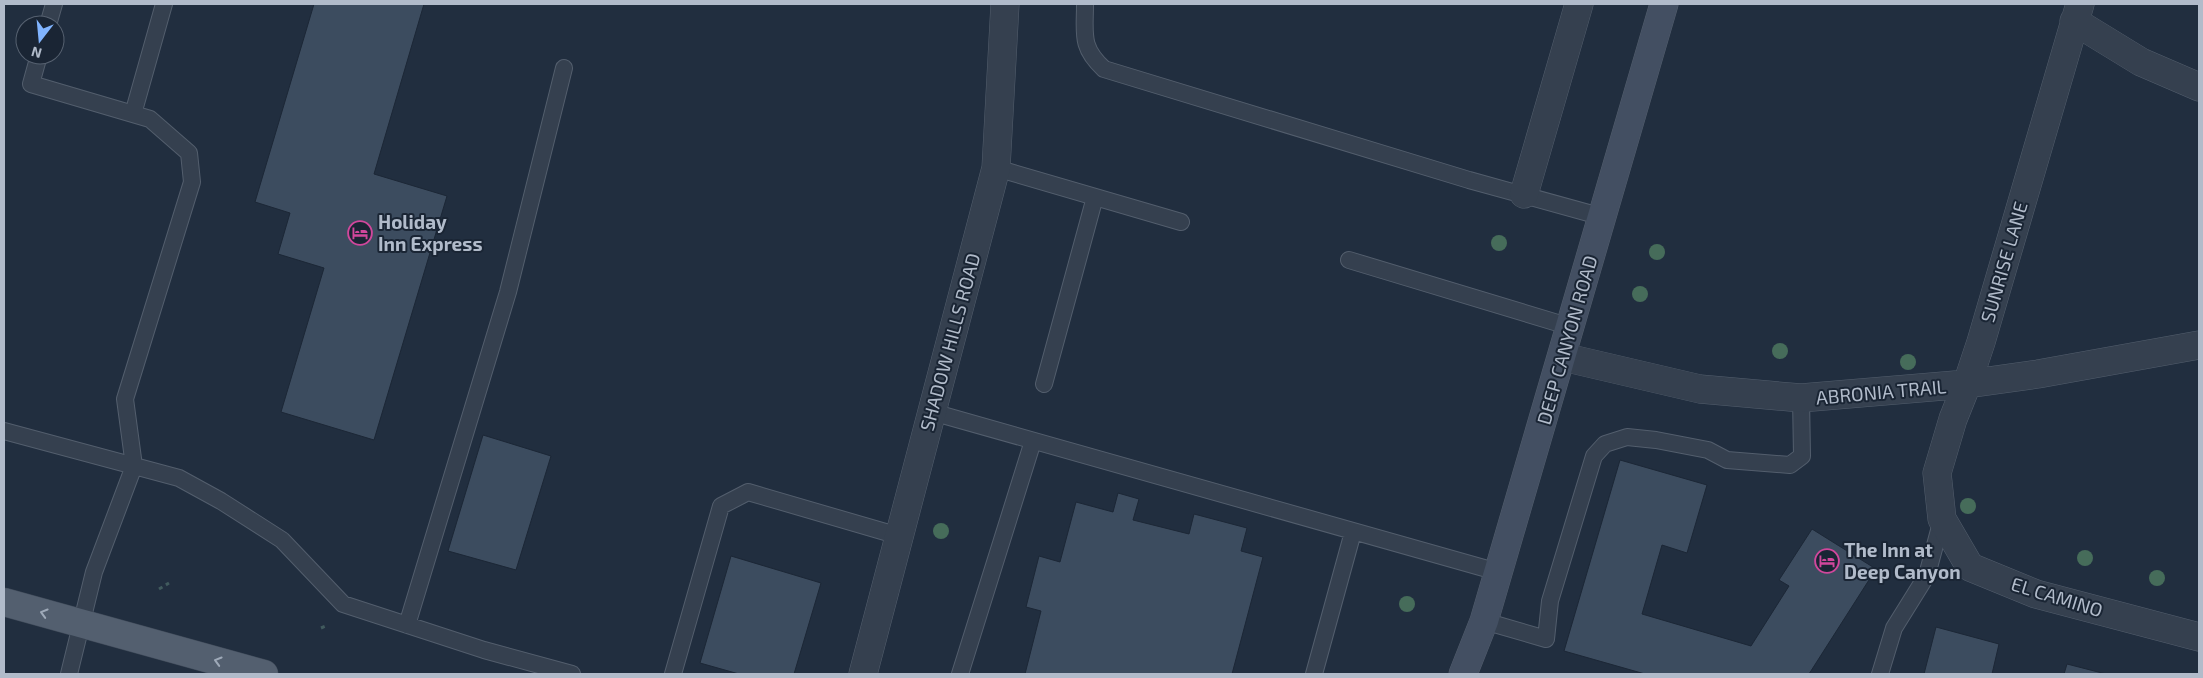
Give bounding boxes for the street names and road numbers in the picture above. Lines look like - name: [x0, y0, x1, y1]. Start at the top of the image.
- street label: SUNRISE LANE: [1975, 199, 2032, 325]
- street label: SHADOW HILLS ROAD: [915, 250, 984, 433]
- street label: DEEP CANYON ROAD: [1531, 253, 1602, 427]
- street label: ABRONIA TRAIL: [1815, 374, 1947, 409]
- street label: EL CAMINO: [2009, 572, 2106, 621]

